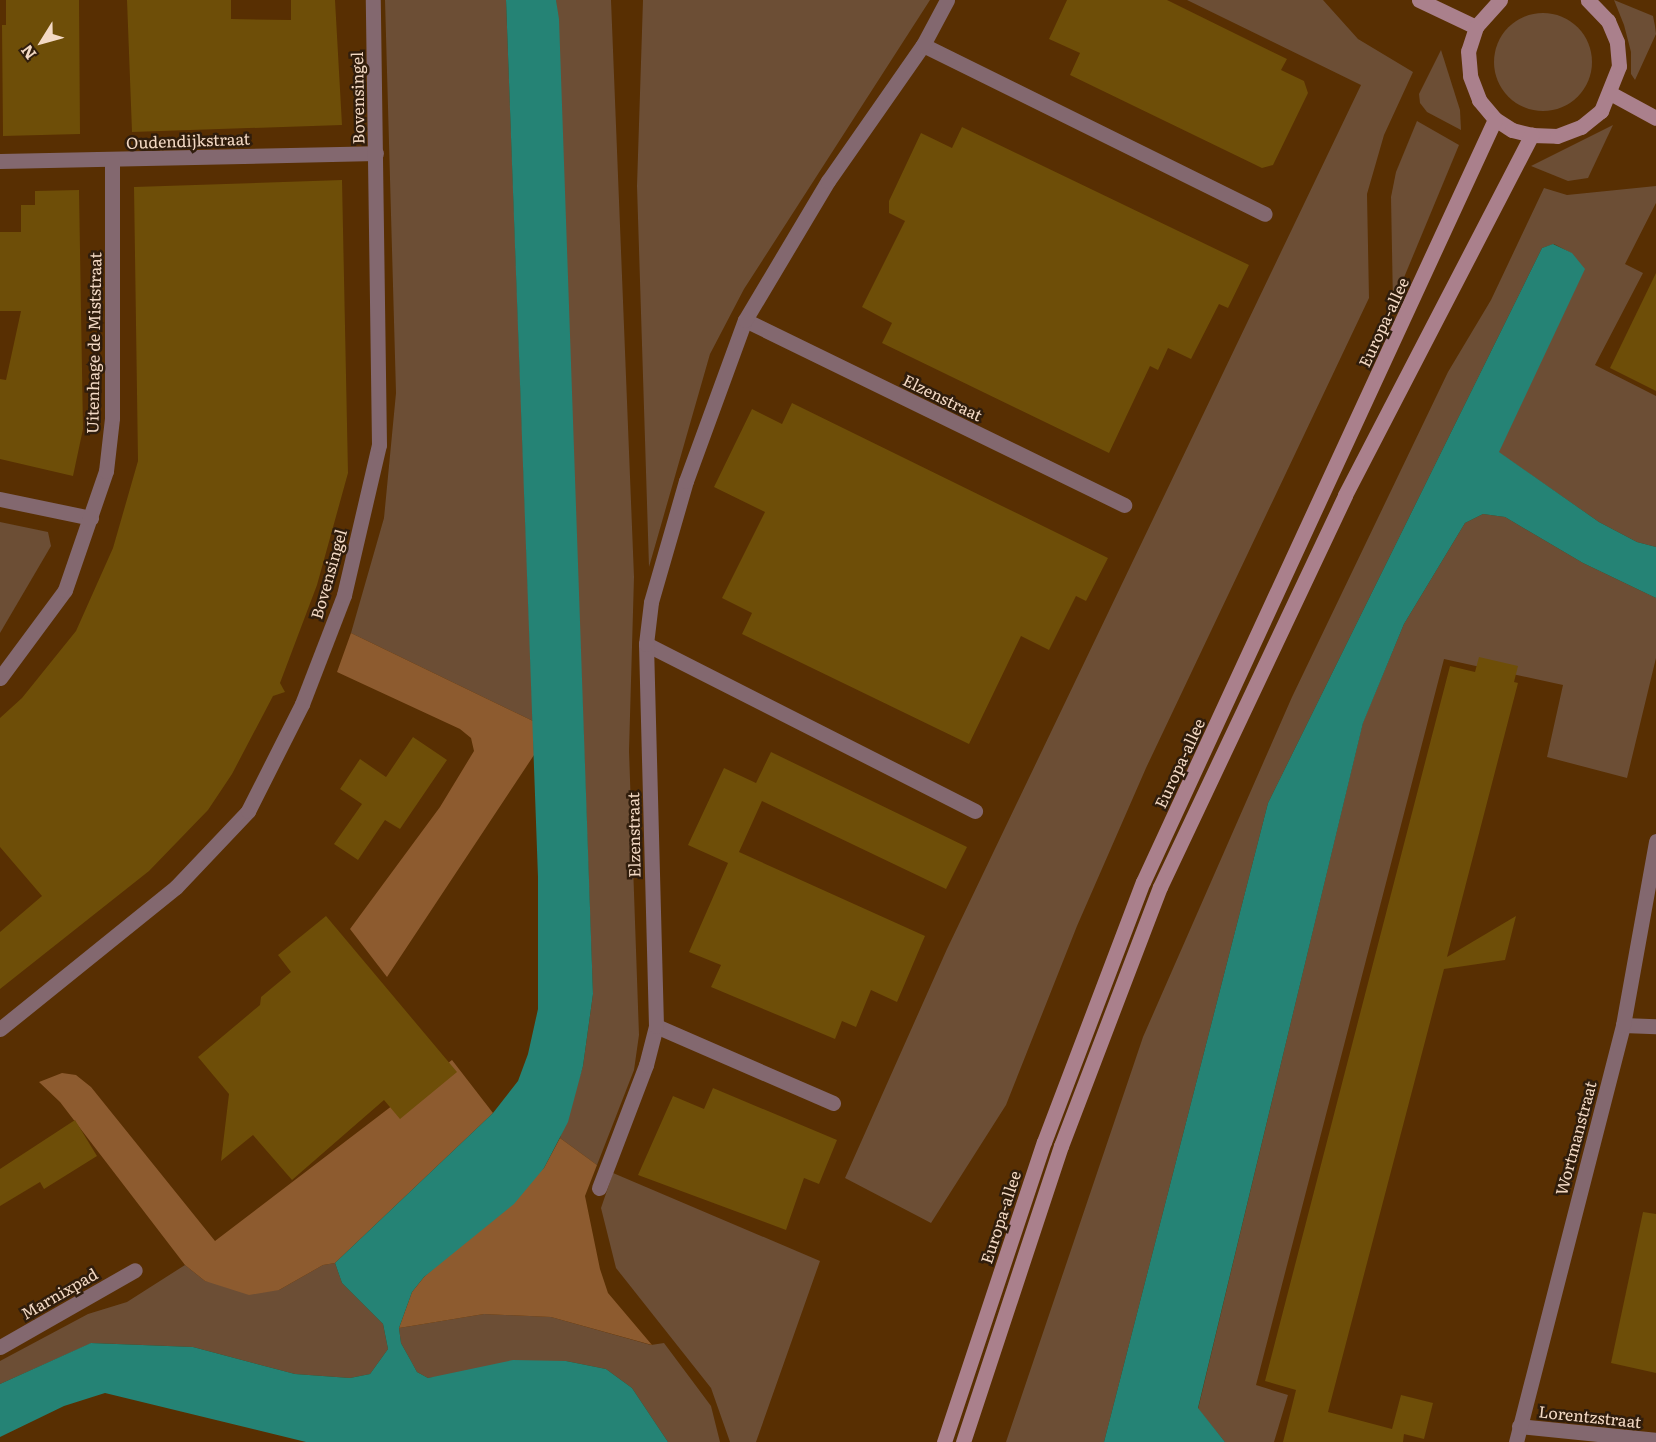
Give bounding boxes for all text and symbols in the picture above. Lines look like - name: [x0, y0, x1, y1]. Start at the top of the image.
- north arrow: [12, 12, 72, 72]
- text: N: [14, 40, 41, 65]
- street label: Bovensingel: [347, 52, 367, 144]
- street label: Oudendijkstraat: [126, 128, 250, 152]
- street label: Uitenhage de Miststraat: [82, 252, 104, 434]
- street label: Europa-allee: [1354, 274, 1412, 370]
- street label: Elzenstraat: [900, 370, 986, 424]
- street label: Bovensingel: [306, 527, 350, 621]
- street label: Europa-allee: [1150, 715, 1208, 811]
- street label: Elzenstraat: [623, 792, 643, 878]
- street label: Wortmanstraat: [1551, 1079, 1599, 1197]
- street label: Europa-allee: [976, 1168, 1024, 1266]
- street label: Marnixpad: [17, 1263, 101, 1323]
- street label: Lorentzstraat: [1538, 1401, 1642, 1431]

